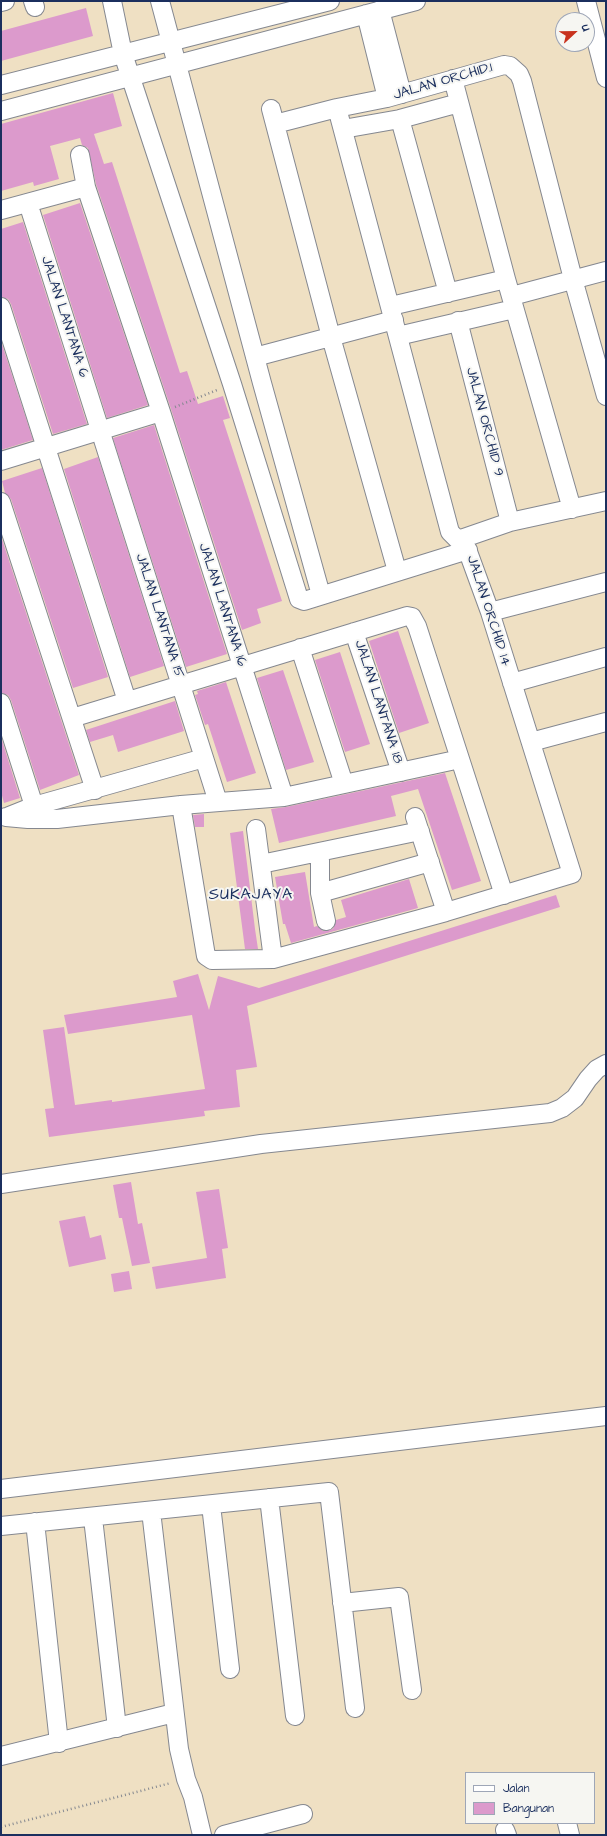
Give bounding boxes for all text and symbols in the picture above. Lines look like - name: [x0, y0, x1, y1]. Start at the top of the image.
- north arrow: [555, 12, 595, 52]
- text: U: [578, 22, 594, 33]
- street label: JALAN ORCHID.1: [392, 60, 494, 104]
- street label: JALAN LANTANA 6: [36, 254, 92, 380]
- street label: JALAN ORCHID 9: [461, 366, 507, 478]
- street label: JALAN LANTANA 16: [194, 541, 250, 669]
- street label: JALAN LANTANA 15: [131, 552, 187, 680]
- street label: JALAN ORCHID 14: [462, 554, 514, 668]
- street label: JALAN LANTANA 18: [350, 638, 406, 766]
- district label: SUKAJAYA: [209, 886, 293, 906]
- legend: [465, 1772, 595, 1824]
- text: Jalan: [503, 1780, 529, 1797]
- text: Bangunan: [503, 1800, 554, 1817]

